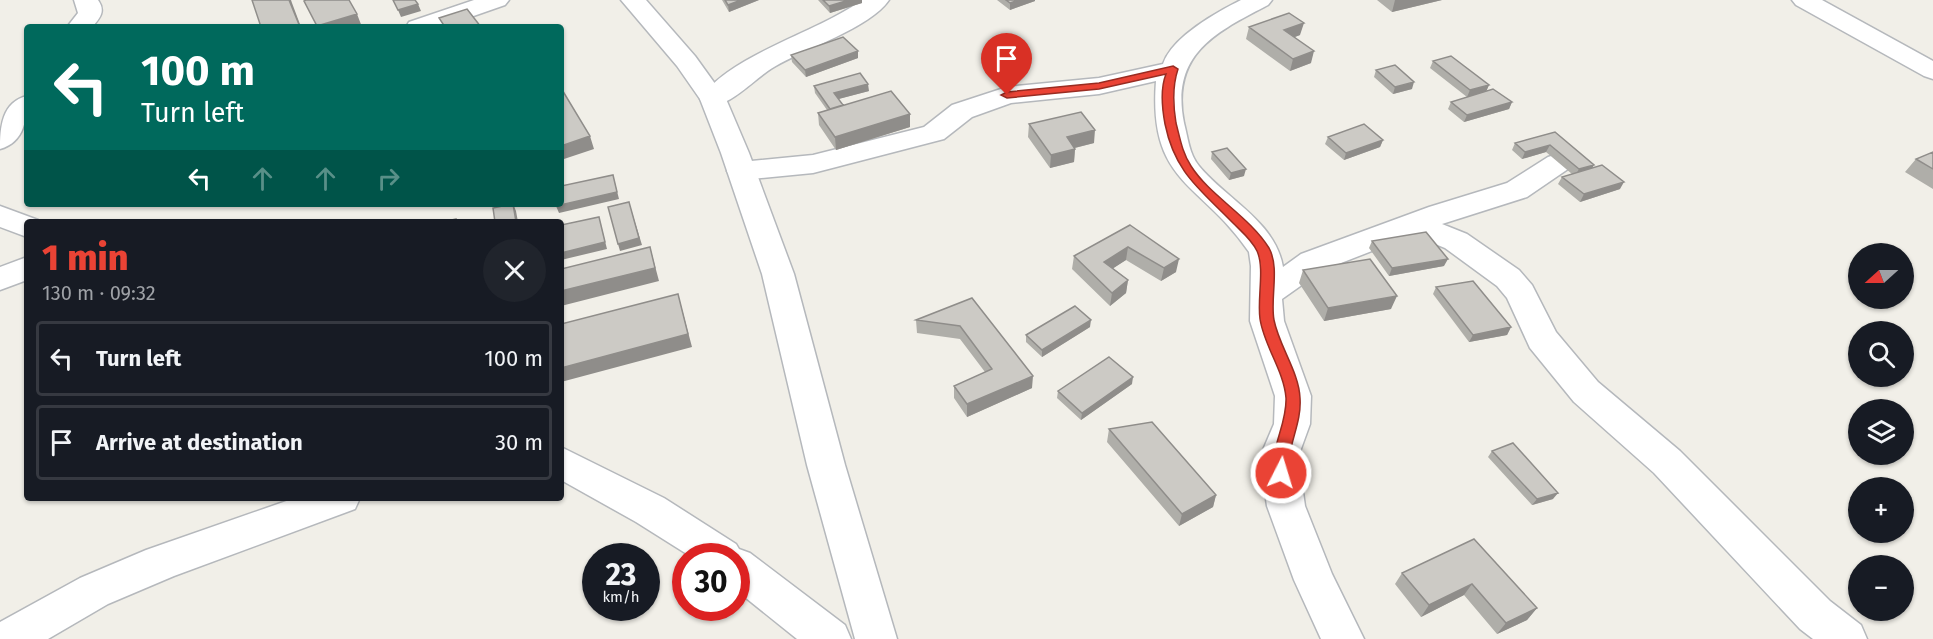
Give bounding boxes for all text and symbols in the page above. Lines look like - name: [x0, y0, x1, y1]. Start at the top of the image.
- pin: [981, 33, 1032, 95]
- icon: arrive: [990, 42, 1023, 75]
- text: 100 m: [141, 46, 255, 96]
- icon: left: [42, 48, 120, 126]
- text: Turn left: [141, 97, 244, 129]
- icon: left: [183, 162, 216, 195]
- icon: ahead: [246, 162, 279, 195]
- icon: ahead: [309, 162, 342, 195]
- icon: right: [372, 162, 405, 195]
- text: 1 min: [42, 236, 128, 280]
- button: close: [483, 239, 546, 302]
- north arrow: [1848, 243, 1914, 309]
- map controls: [1848, 243, 1914, 621]
- text: 130 m · 09:32: [42, 281, 156, 305]
- button: search: [1848, 321, 1914, 387]
- icon: left: [45, 342, 78, 375]
- text: Turn left: [96, 345, 181, 372]
- text: 100 m: [484, 345, 543, 372]
- button: layers: [1848, 399, 1914, 465]
- icon: arrive: [45, 426, 78, 459]
- text: Arrive at destination: [96, 429, 303, 456]
- text: 30 m: [495, 429, 543, 456]
- position arrow: [1249, 441, 1313, 505]
- button: +: [1848, 477, 1914, 543]
- speed limit sign: 30: [672, 543, 750, 621]
- button: −: [1848, 555, 1914, 621]
- text: 23: [606, 557, 636, 593]
- text: km/h: [602, 588, 640, 606]

